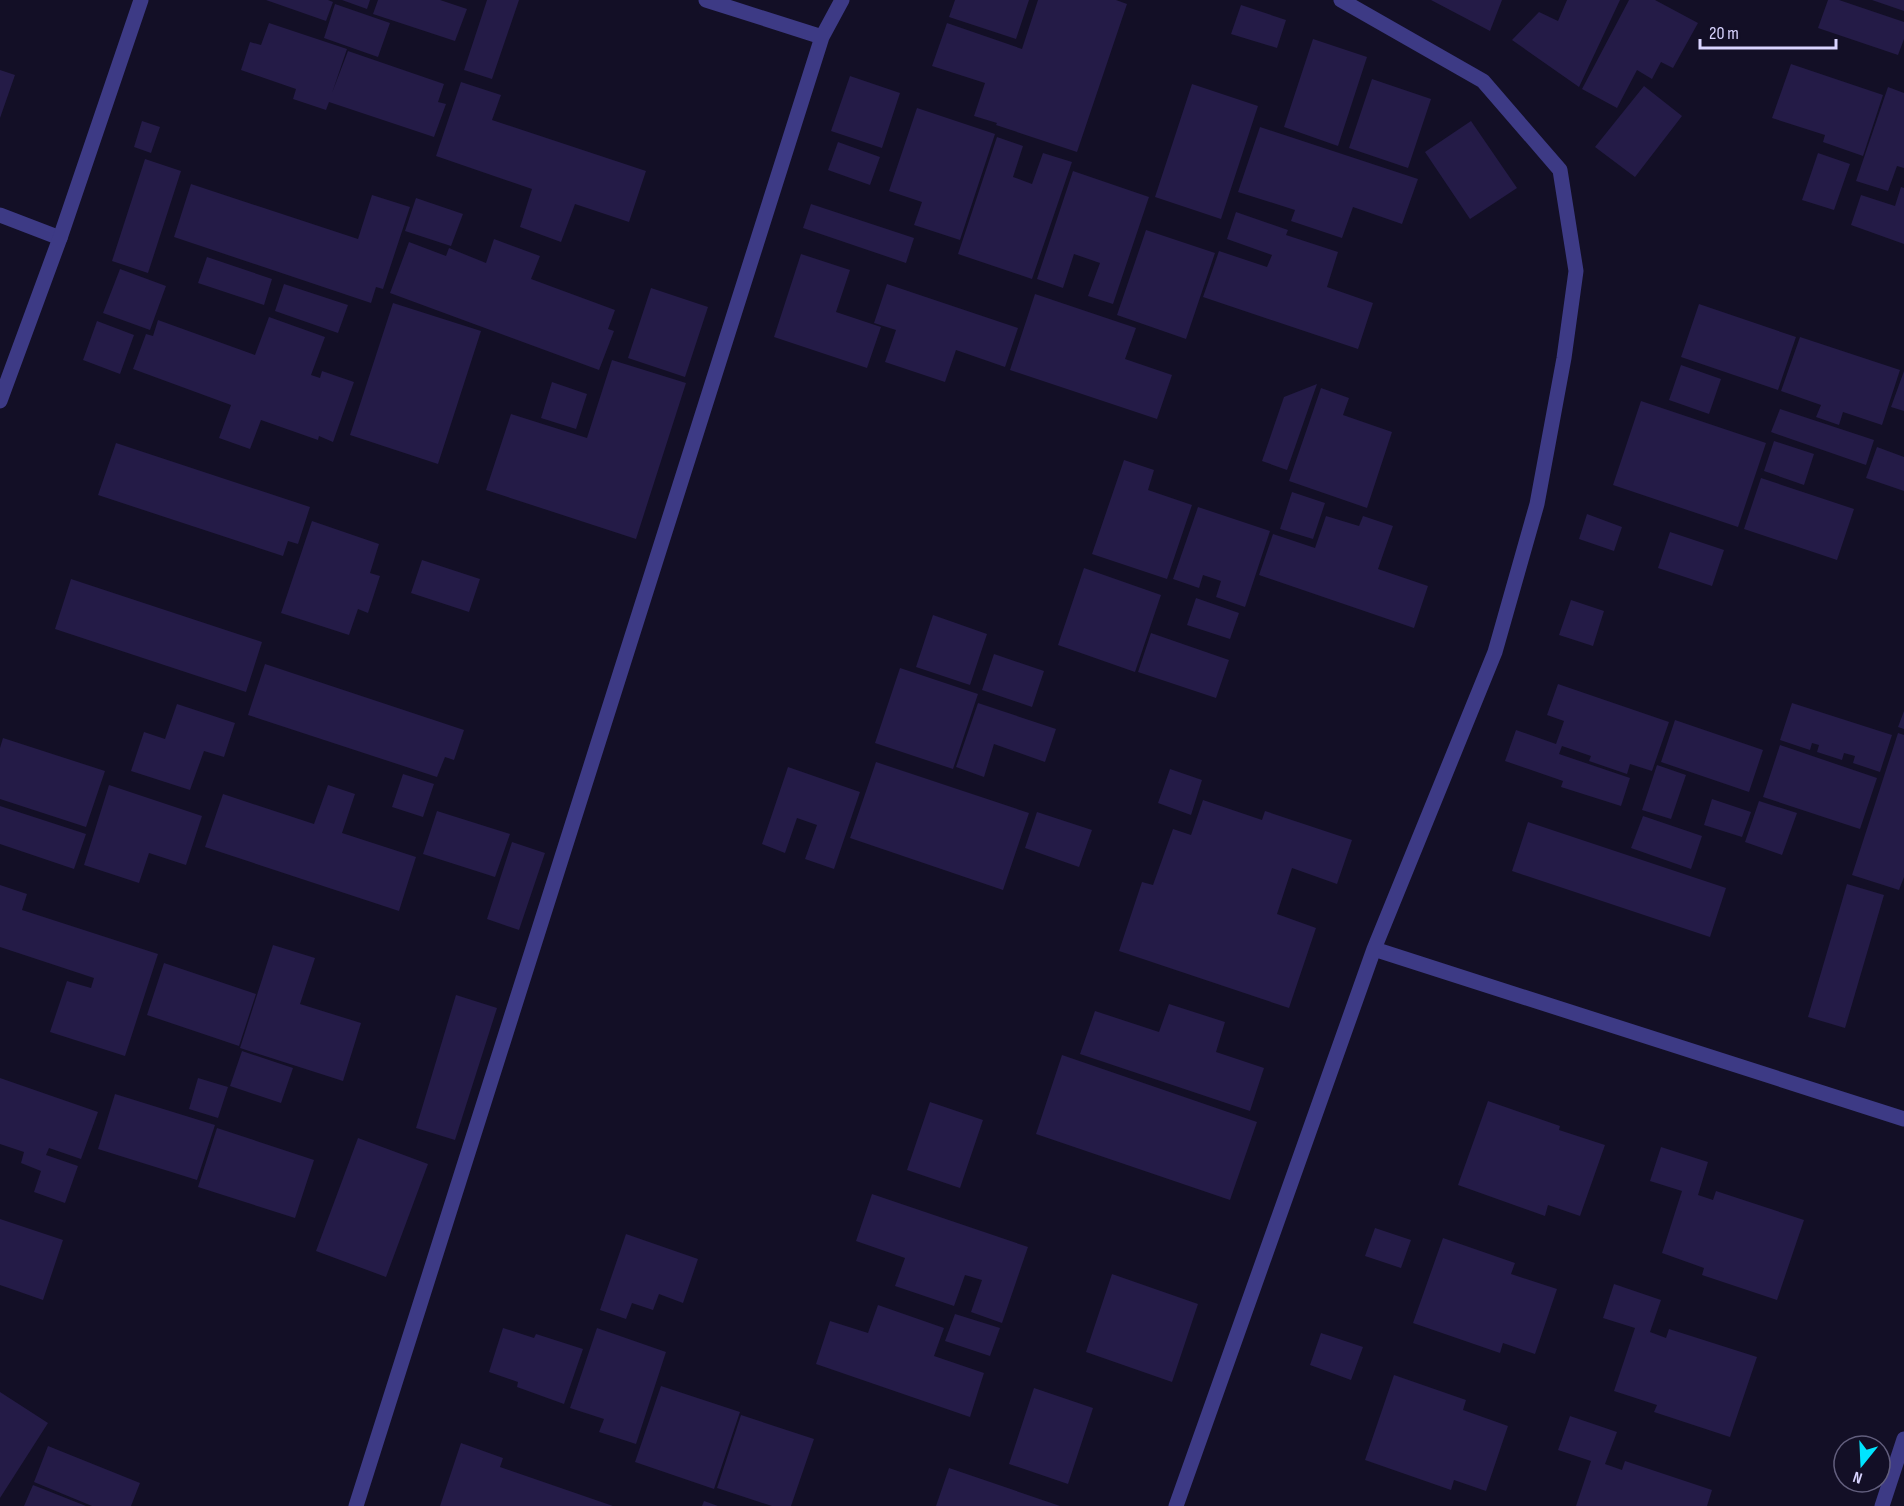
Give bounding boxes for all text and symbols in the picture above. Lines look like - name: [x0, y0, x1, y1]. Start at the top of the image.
- scale bar: [1700, 12, 1836, 50]
- text: 20 m: [1709, 23, 1739, 44]
- north arrow: [1832, 1434, 1892, 1494]
- text: N: [1851, 1466, 1865, 1487]

